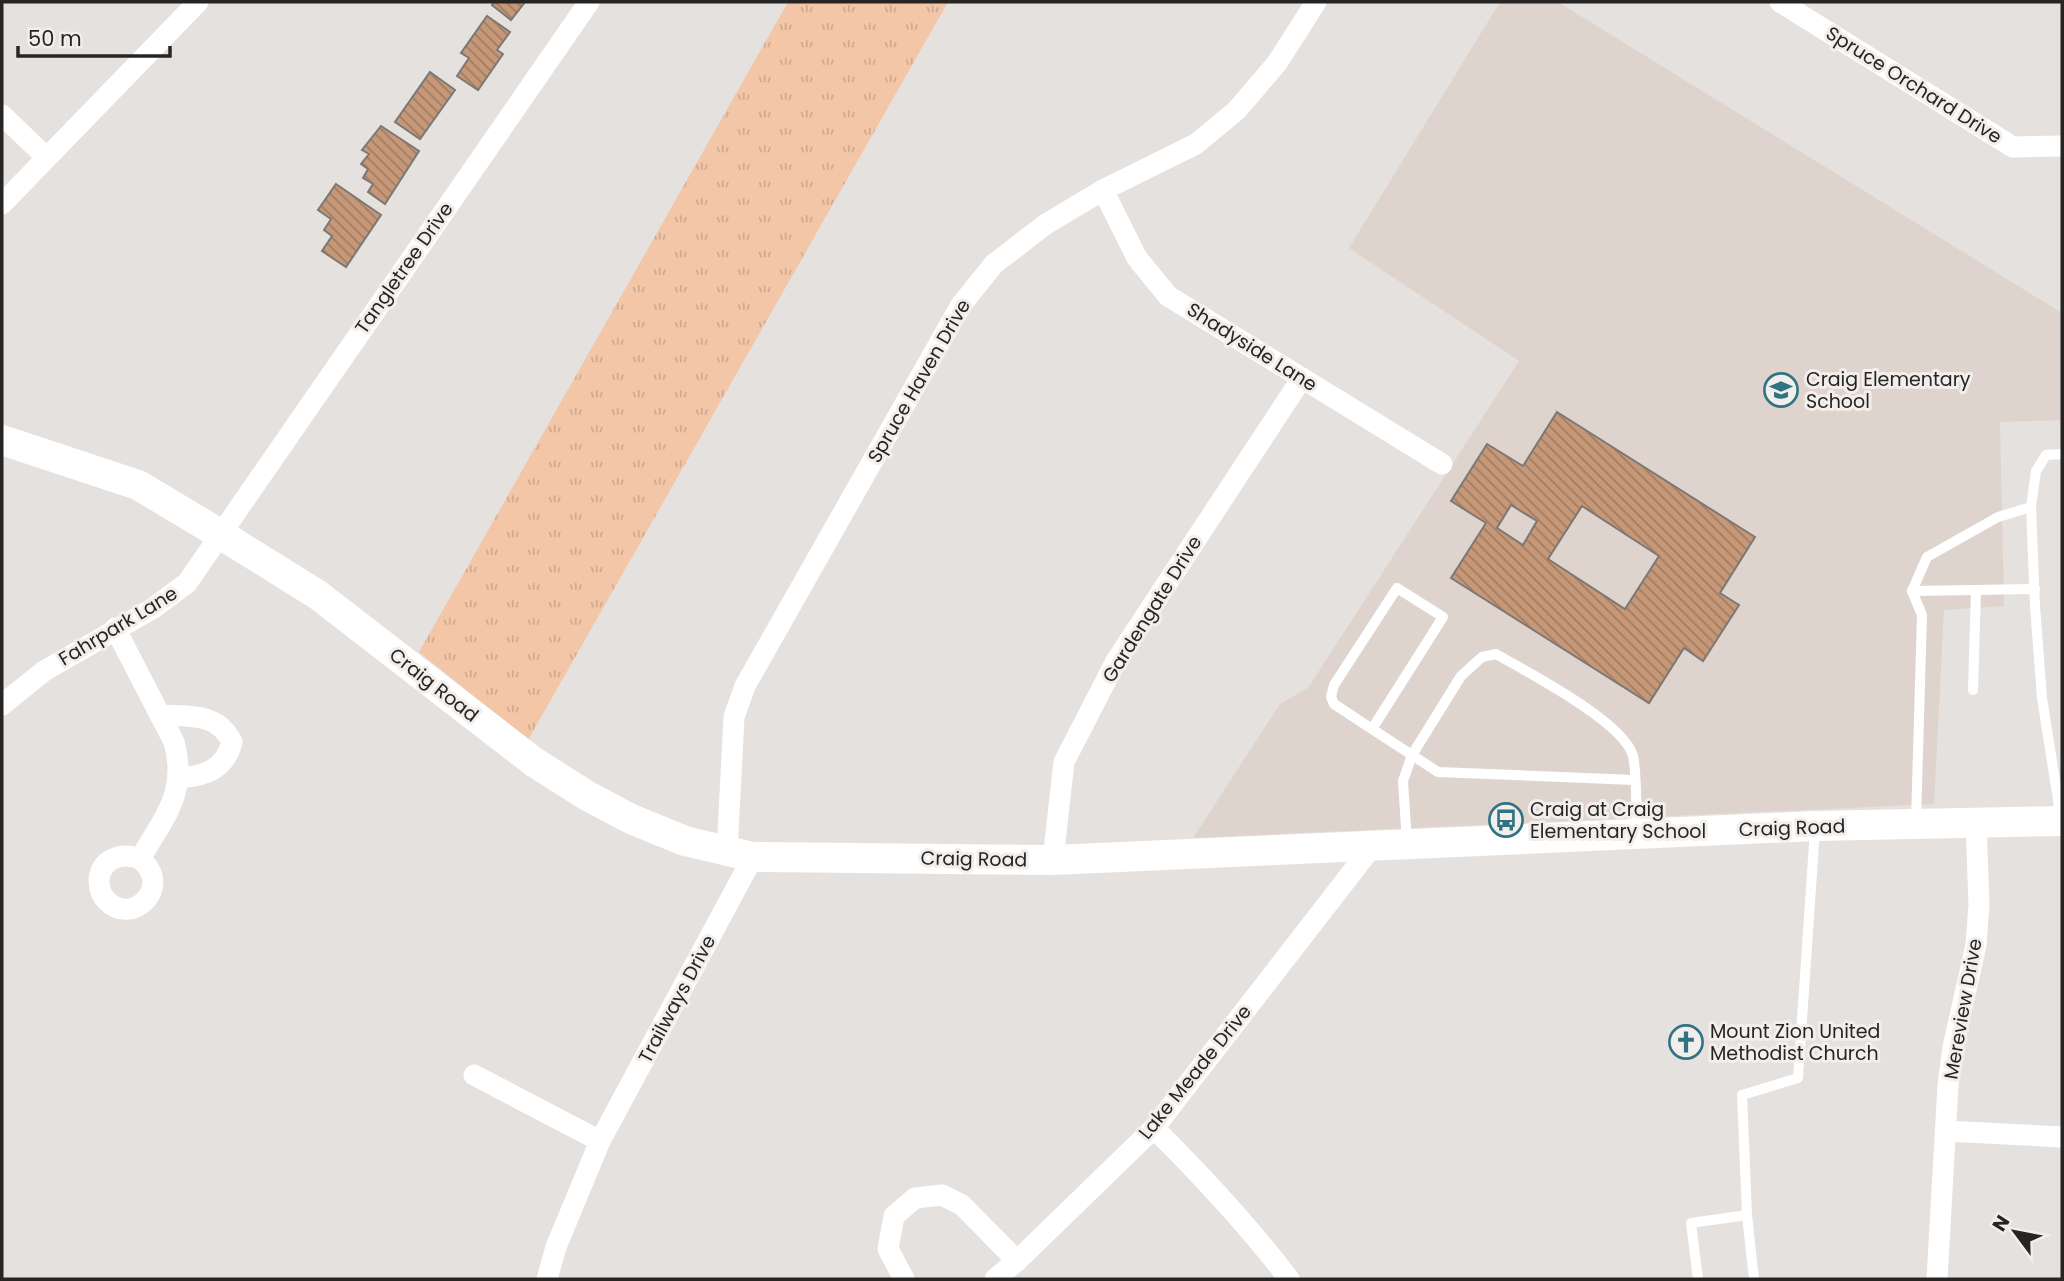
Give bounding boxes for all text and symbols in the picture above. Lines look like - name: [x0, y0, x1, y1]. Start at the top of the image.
- scale bar: [18, 14, 170, 58]
- street label: Spruce Orchard Drive: [1821, 20, 2007, 150]
- text: 50 m: [28, 24, 82, 53]
- street label: Tangletree Drive: [349, 197, 459, 339]
- street label: Spruce Haven Drive: [861, 294, 977, 468]
- street label: Shadyside Lane: [1182, 296, 1322, 398]
- place label: Craig Elementary School: [1806, 366, 1971, 415]
- school or university icon: Craig Elementary School: [1762, 371, 1800, 409]
- street label: Gardengate Drive: [1096, 530, 1208, 688]
- street label: Fahrpark Lane: [53, 580, 183, 672]
- street label: Craig Road: [384, 642, 484, 728]
- place label: Craig at Craig Elementary School: [1530, 796, 1706, 845]
- bus stop icon: Craig at Craig Elementary School: [1487, 801, 1525, 839]
- street label: Craig Road: [1738, 813, 1846, 843]
- street label: Craig Road: [920, 845, 1028, 873]
- street label: Trailways Drive: [632, 930, 722, 1068]
- street label: Mereview Drive: [1937, 937, 1989, 1081]
- street label: Lake Meade Drive: [1132, 999, 1258, 1145]
- place label: Mount Zion United Methodist Church: [1710, 1018, 1880, 1067]
- church icon: Mount Zion United Methodist Church: [1667, 1023, 1705, 1061]
- north arrow: [1980, 1197, 2050, 1267]
- text: N: [1986, 1210, 2016, 1236]

